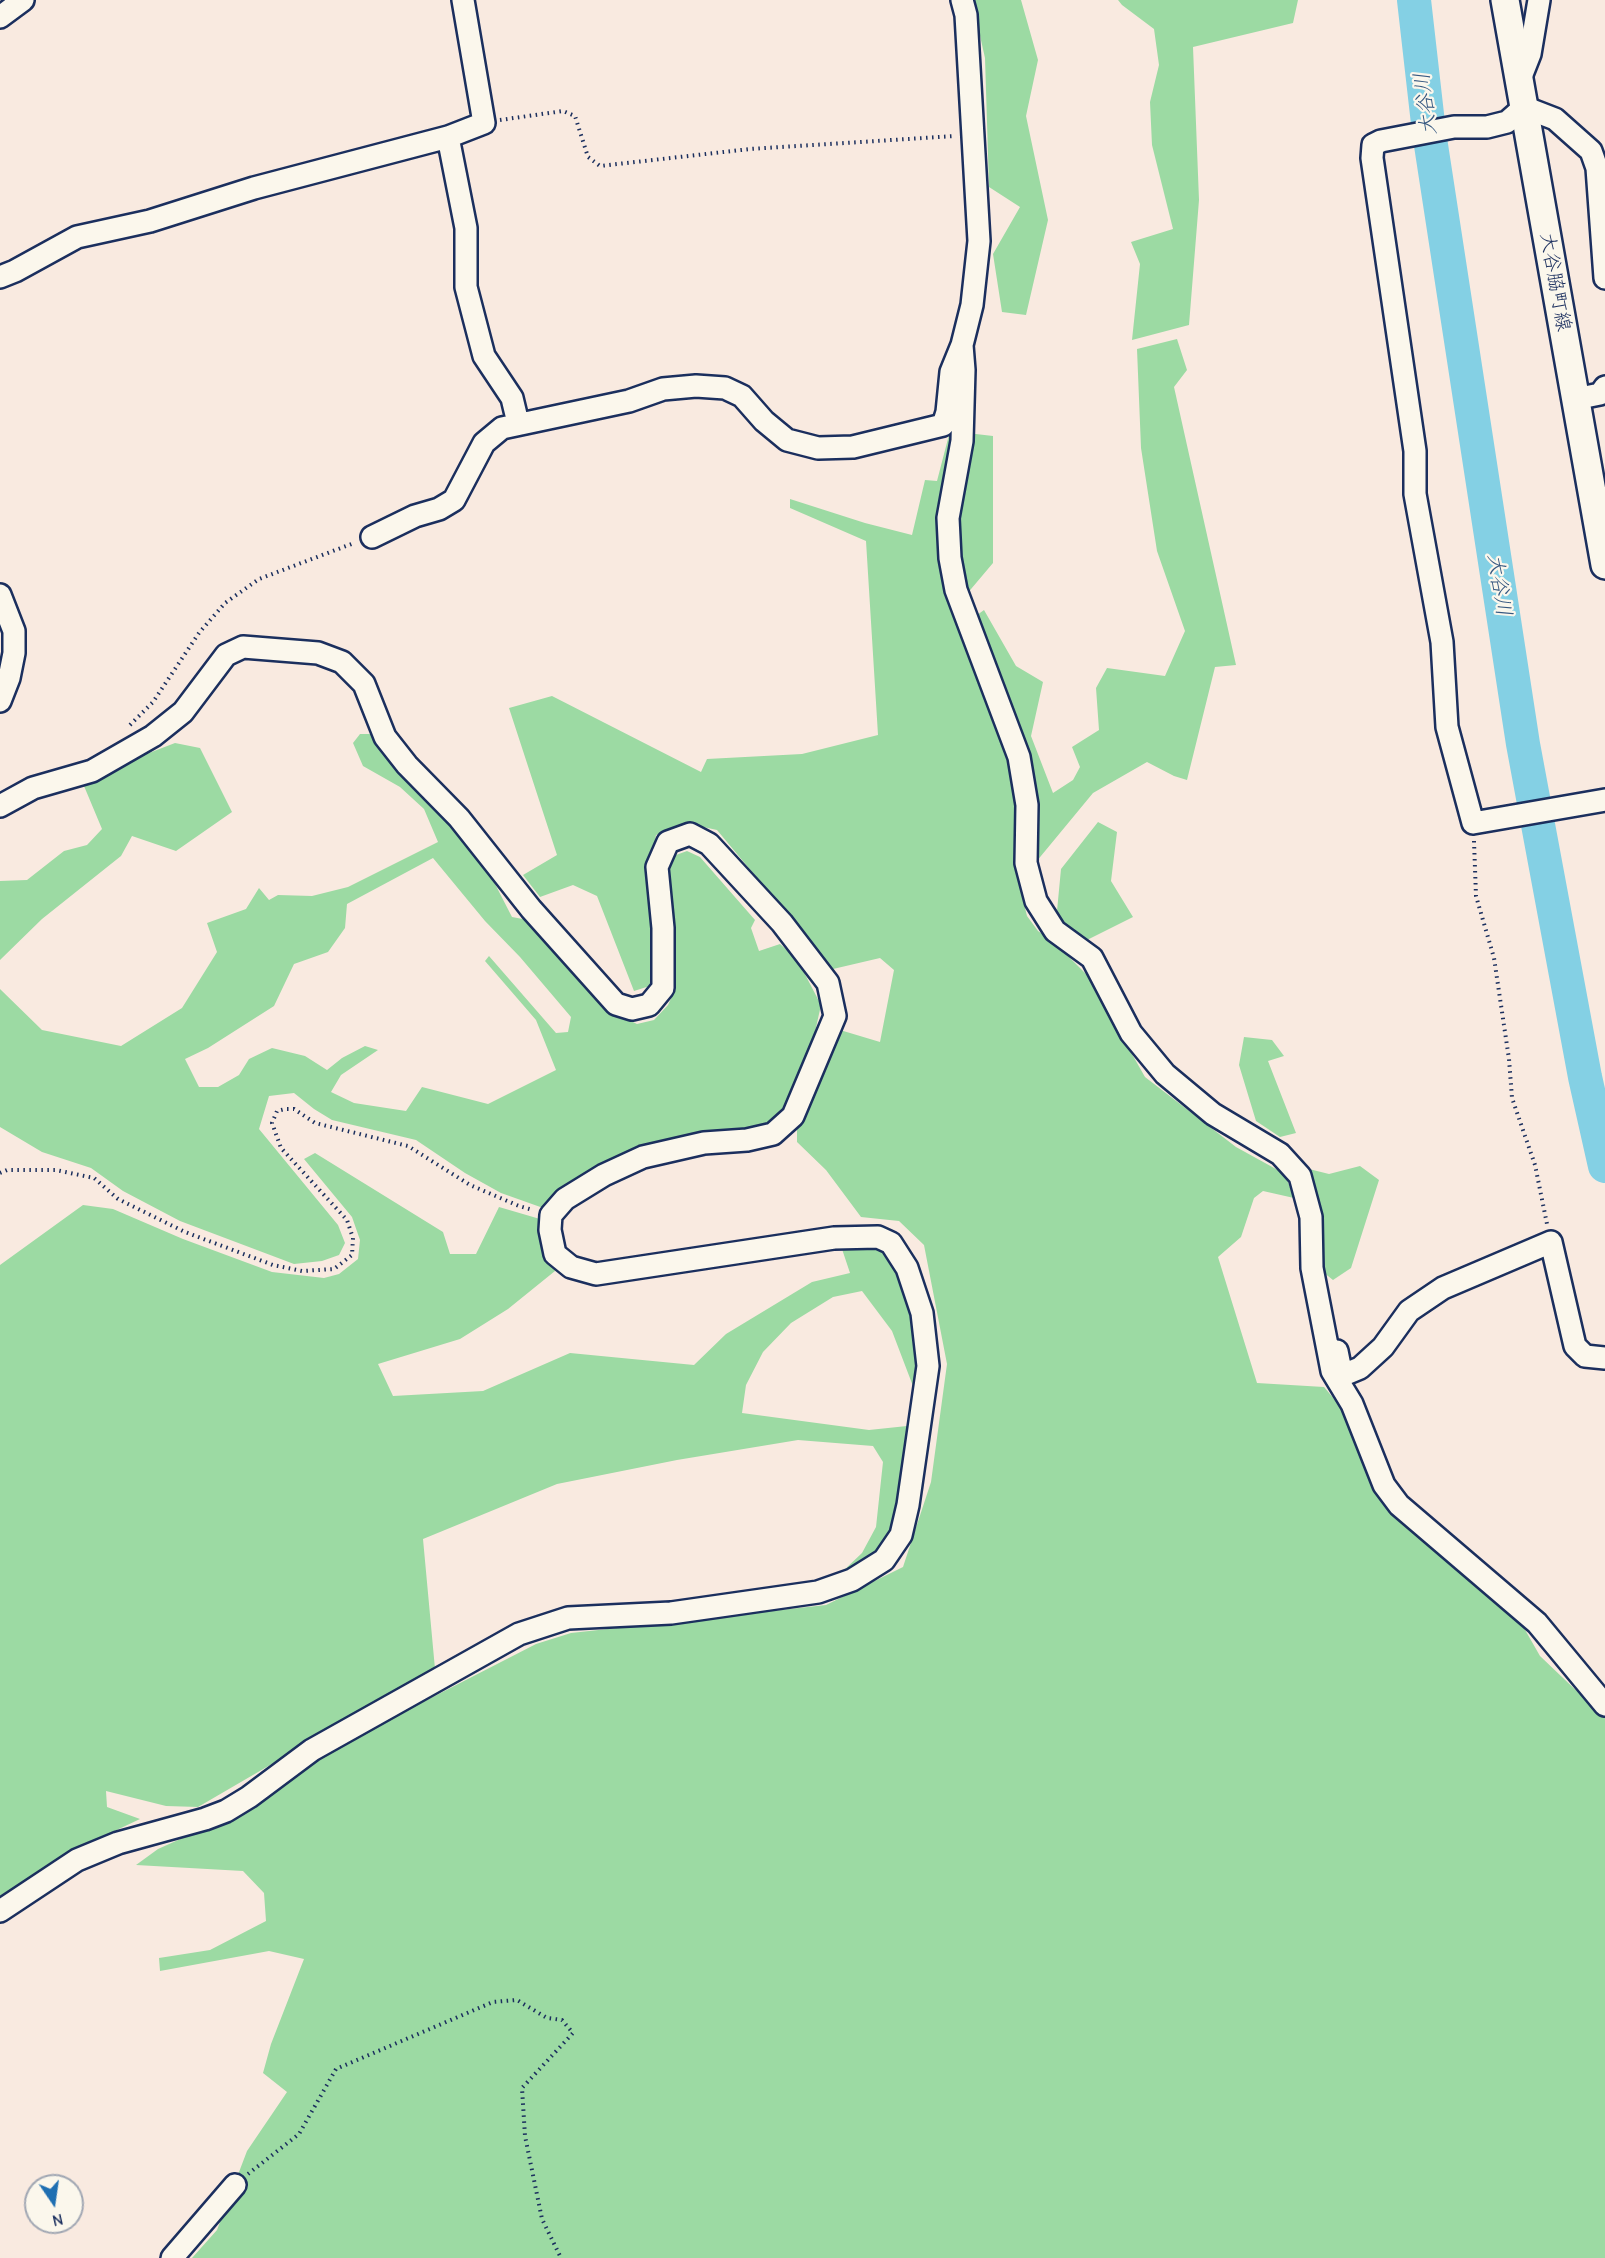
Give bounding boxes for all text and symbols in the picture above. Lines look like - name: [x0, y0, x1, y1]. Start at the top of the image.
- water label: 大谷川: [1410, 71, 1442, 137]
- street label: 大谷脇町線: [1534, 231, 1576, 333]
- water label: 大谷川: [1482, 552, 1516, 618]
- north arrow: [24, 2174, 84, 2234]
- text: N: [50, 2210, 65, 2230]

